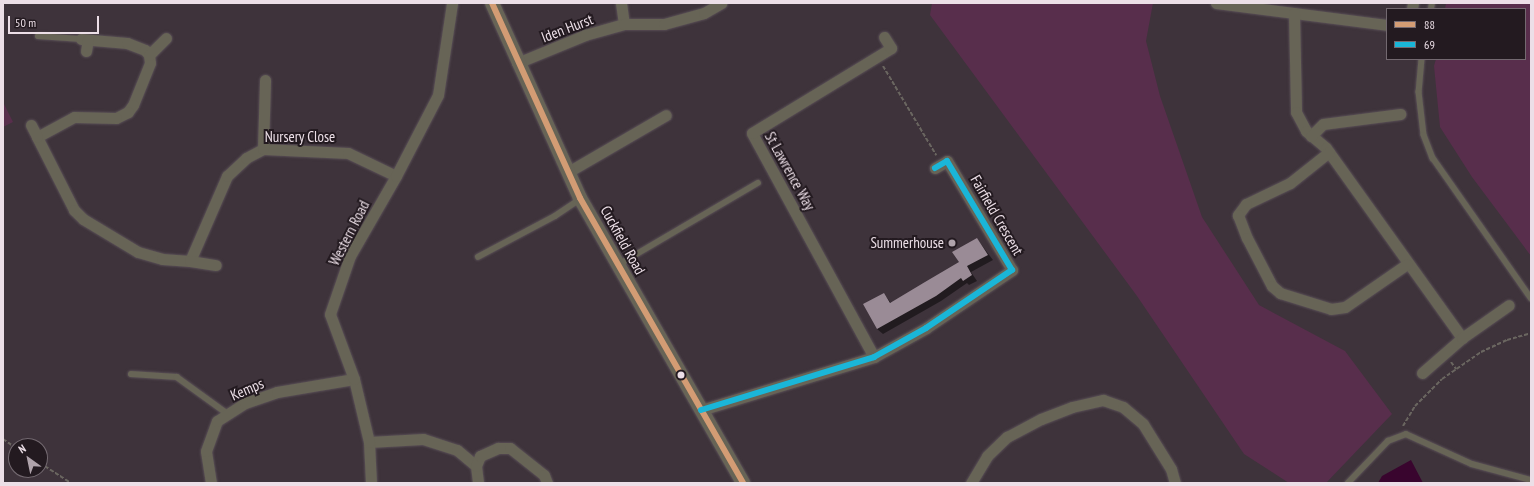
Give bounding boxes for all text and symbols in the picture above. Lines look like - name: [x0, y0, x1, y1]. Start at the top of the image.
- scale bar: [10, 8, 101, 34]
- legend: [1386, 8, 1526, 60]
- street label: Iden Hurst: [539, 10, 595, 46]
- text: 50 m: [15, 15, 36, 30]
- text: 88: [1424, 17, 1435, 32]
- text: 69: [1424, 37, 1435, 52]
- street label: Nursery Close: [265, 128, 335, 146]
- street label: St Lawrence Way: [761, 129, 819, 213]
- street label: Fairfield Crescent: [967, 172, 1027, 258]
- street label: Western Road: [325, 198, 373, 268]
- street label: Cuckfield Road: [597, 202, 649, 278]
- place label: Summerhouse: [870, 234, 944, 252]
- marker: Summerhouse: [947, 238, 957, 248]
- unlabelled marker: [676, 370, 686, 380]
- street label: Kemps: [228, 374, 266, 404]
- north arrow: [8, 438, 48, 478]
- text: N: [16, 441, 28, 456]

